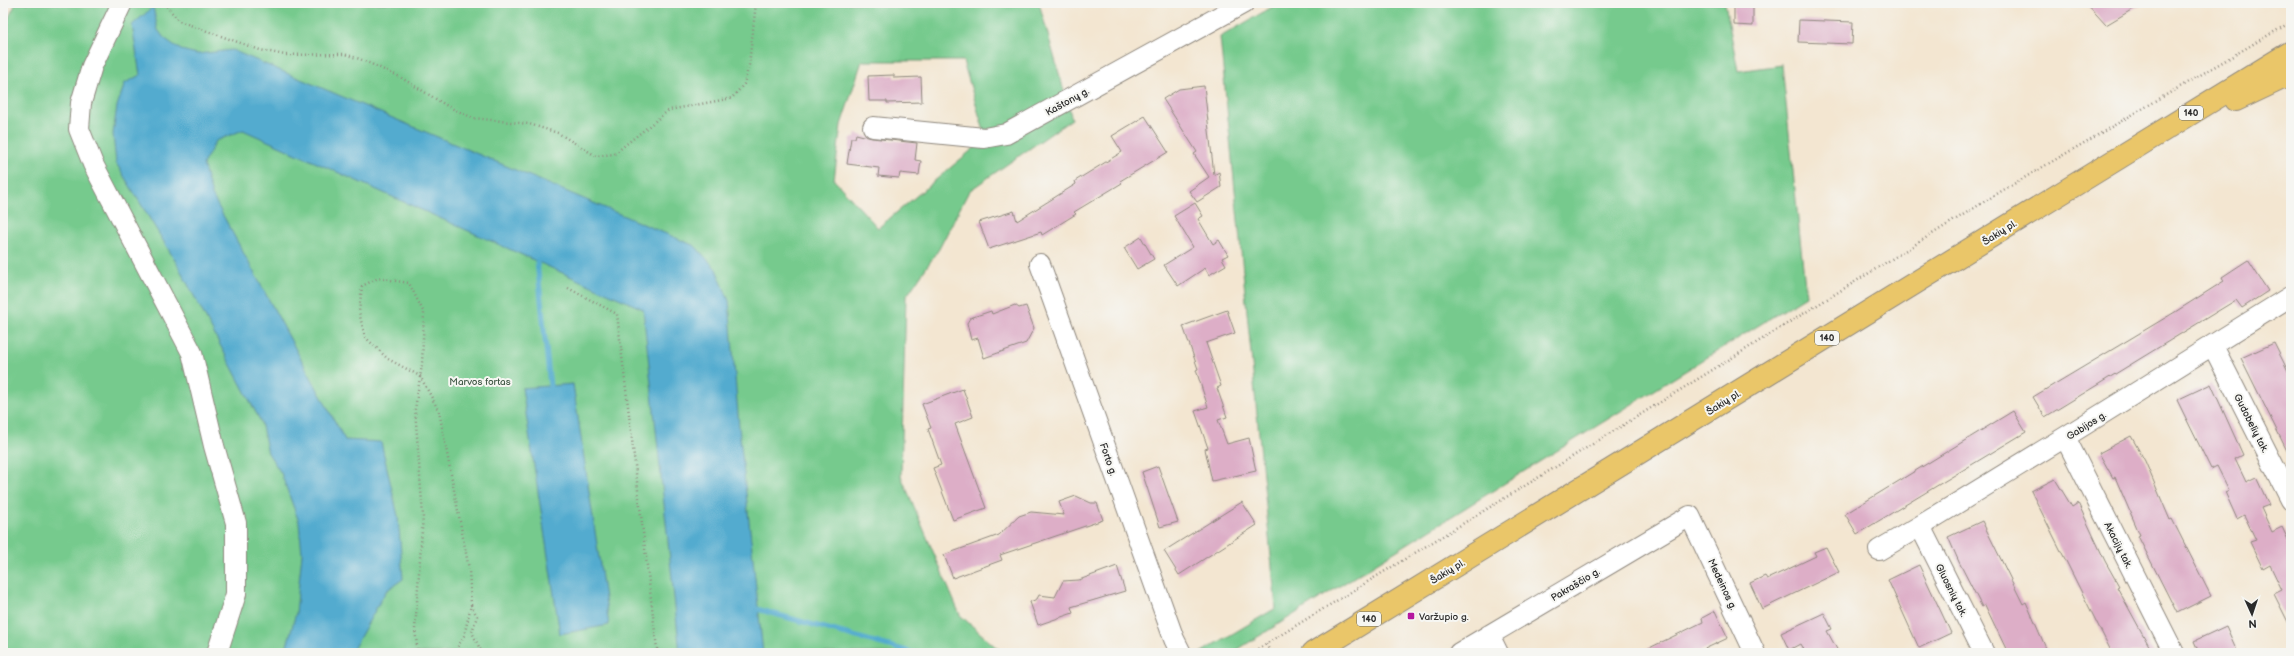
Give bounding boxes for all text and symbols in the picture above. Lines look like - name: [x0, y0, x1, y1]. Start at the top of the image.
- street label: Kaštonų g.: [1044, 85, 1091, 119]
- road number: 140: [2179, 106, 2203, 120]
- street label: Šakių pl.: [1980, 218, 2019, 248]
- road number: 140: [1815, 331, 1839, 345]
- park label: Marvos fortas: [449, 376, 511, 388]
- street label: Šakių pl.: [1704, 388, 1743, 418]
- street label: Gudobelių tak.: [2231, 392, 2271, 455]
- street label: Gabijos g.: [2064, 409, 2109, 443]
- street label: Forto g.: [1097, 441, 1119, 477]
- street label: Akacijų tak.: [2101, 520, 2135, 571]
- street label: Šakių pl.: [1428, 557, 1467, 587]
- street label: Medeinos g.: [1705, 557, 1739, 612]
- street label: Gluosnių tak.: [1933, 562, 1970, 619]
- street label: Pakraščio g.: [1549, 566, 1602, 604]
- north arrow: [2232, 594, 2272, 634]
- marker: Varžupio g.: [1406, 611, 1416, 621]
- place label: Varžupio g.: [1419, 611, 1469, 623]
- road number: 140: [1357, 612, 1381, 626]
- text: N: [2248, 617, 2257, 630]

